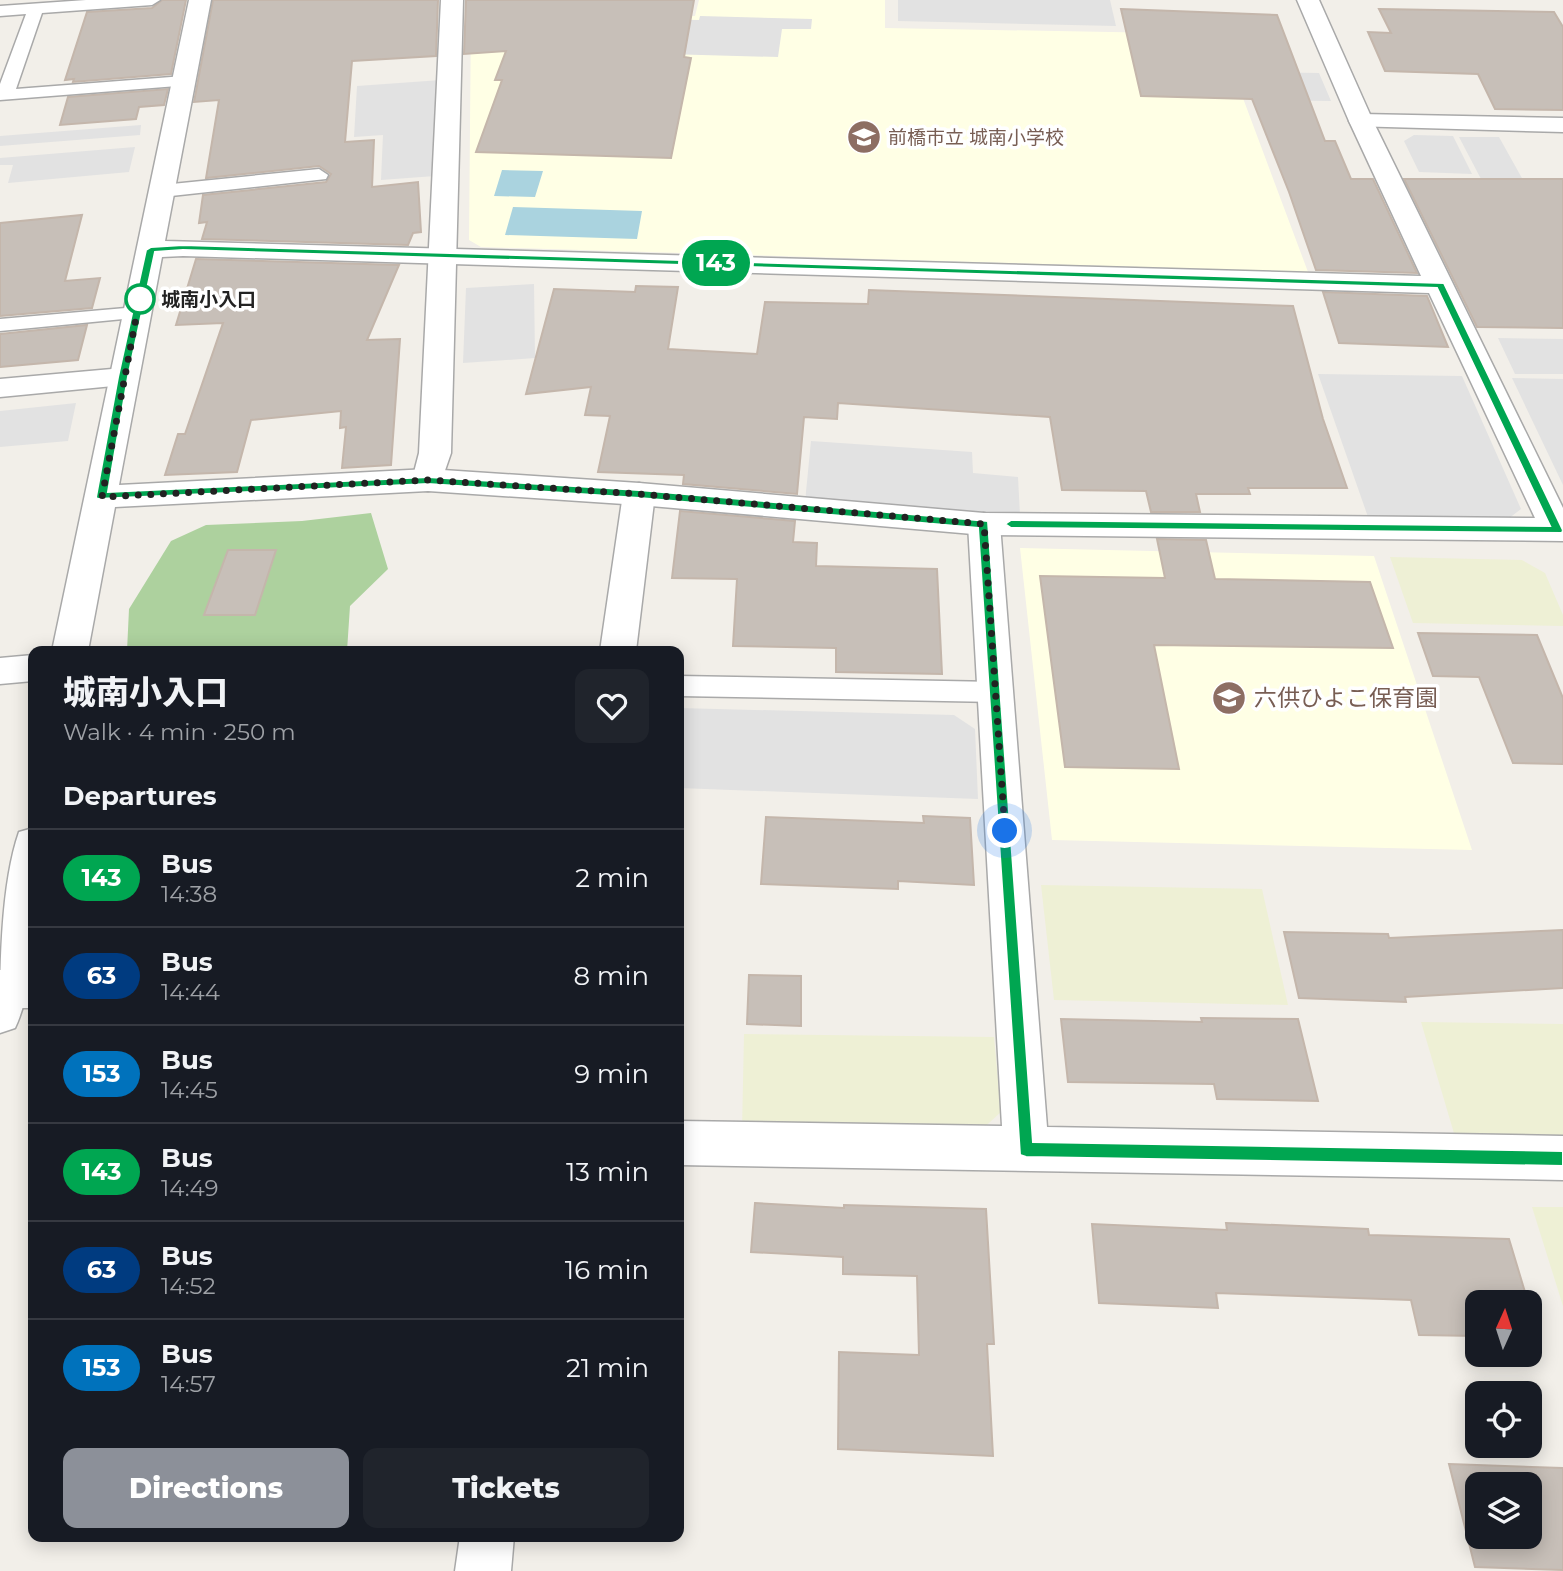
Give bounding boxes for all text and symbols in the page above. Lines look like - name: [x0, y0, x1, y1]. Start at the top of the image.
- school or university icon: 前橋市立 城南小学校: [845, 118, 883, 156]
- place label: 前橋市立 城南小学校: [888, 126, 1064, 149]
- line badge: 143: [676, 240, 756, 286]
- text: 143: [696, 248, 736, 277]
- marker: 城南小入口: [125, 284, 155, 314]
- place label: 城南小入口: [161, 288, 256, 311]
- button: heart: [575, 669, 649, 743]
- text: 城南小入口: [63, 672, 228, 712]
- school or university icon: 六供ひよこ保育園: [1210, 679, 1248, 717]
- place label: 六供ひよこ保育園: [1254, 684, 1438, 712]
- text: Walk · 4 min · 250 m: [63, 718, 296, 746]
- text: Departures: [63, 780, 217, 812]
- your location: [987, 813, 1022, 848]
- text: Bus: [161, 848, 213, 880]
- text: 2 min: [575, 862, 649, 894]
- text: 143: [82, 863, 122, 892]
- text: 14:38: [161, 880, 217, 908]
- text: Bus: [161, 946, 213, 978]
- text: 8 min: [573, 960, 649, 992]
- text: 63: [87, 961, 116, 990]
- text: 14:44: [161, 978, 220, 1006]
- text: Bus: [161, 1044, 213, 1076]
- text: 9 min: [574, 1058, 649, 1090]
- text: 153: [83, 1059, 120, 1088]
- text: 14:45: [161, 1076, 218, 1104]
- text: Bus: [161, 1142, 213, 1174]
- text: 13 min: [566, 1156, 649, 1188]
- text: 143: [82, 1157, 122, 1186]
- text: 14:49: [161, 1174, 219, 1202]
- text: Bus: [161, 1240, 213, 1272]
- text: 16 min: [565, 1254, 649, 1286]
- text: 63: [87, 1255, 116, 1284]
- text: 14:52: [161, 1272, 216, 1300]
- north arrow: [1465, 1290, 1542, 1367]
- map controls: [1465, 1290, 1542, 1549]
- text: Bus: [161, 1338, 213, 1370]
- text: 21 min: [566, 1352, 649, 1384]
- text: 153: [83, 1353, 120, 1382]
- text: 14:57: [161, 1370, 216, 1398]
- button: locate: [1465, 1381, 1542, 1458]
- button: Directions: [63, 1448, 349, 1528]
- button: Tickets: [363, 1448, 649, 1528]
- button: layers: [1465, 1472, 1542, 1549]

